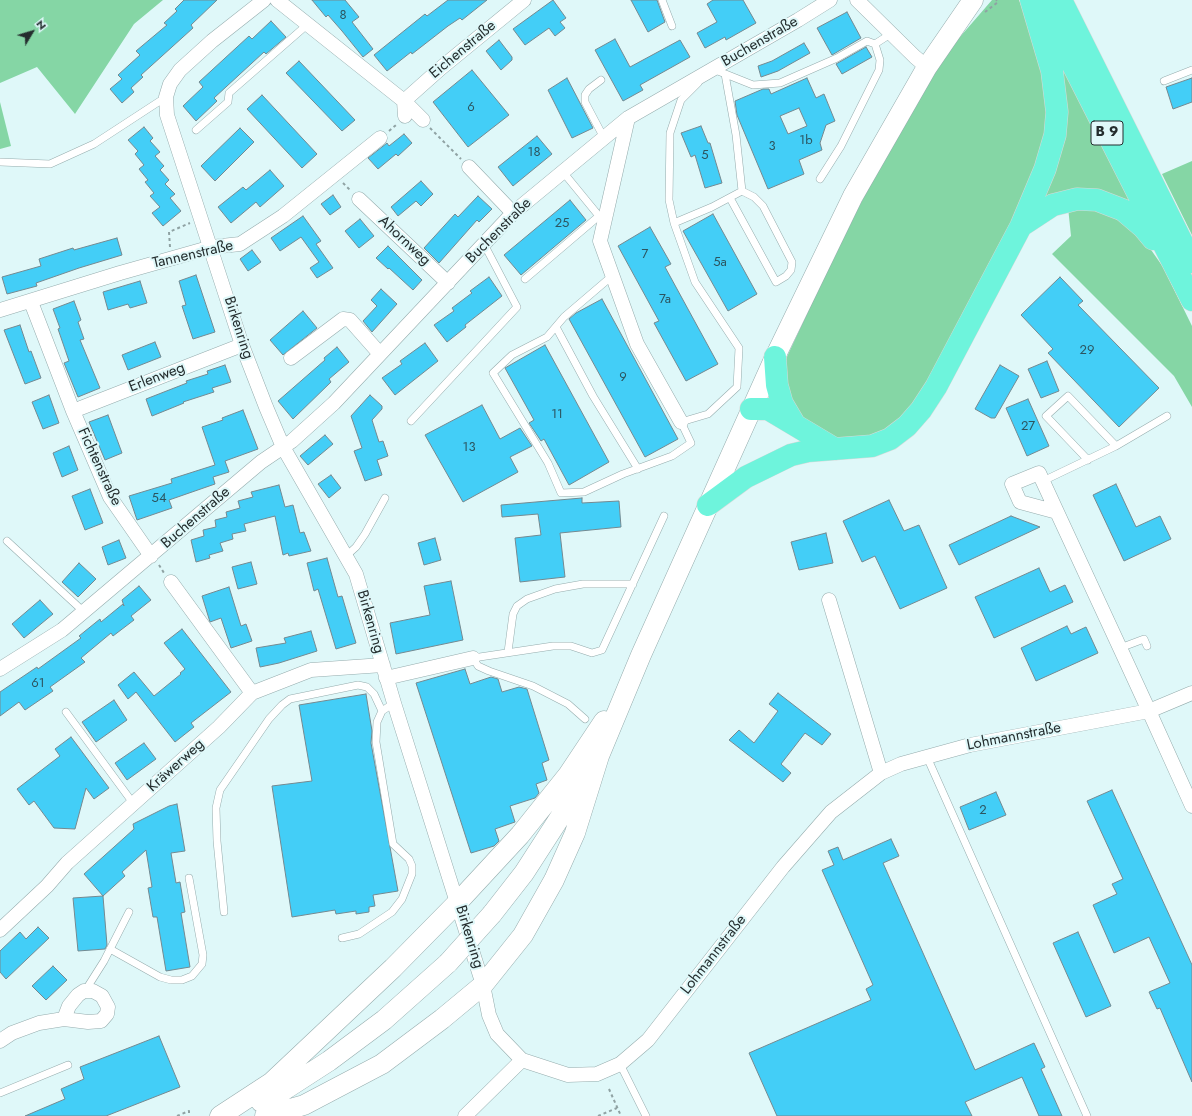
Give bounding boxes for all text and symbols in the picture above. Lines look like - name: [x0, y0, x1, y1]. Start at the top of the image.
- house number: 8: [339, 8, 347, 24]
- north arrow: [12, 12, 52, 52]
- street label: Buchenstraße: [719, 13, 801, 71]
- text: N: [32, 16, 50, 33]
- street label: Eichenstraße: [426, 17, 500, 83]
- house number: 6: [467, 100, 475, 116]
- road number: B 9: [1091, 121, 1123, 145]
- house number: 1b: [799, 133, 813, 149]
- house number: 3: [768, 139, 776, 155]
- house number: 18: [528, 145, 540, 161]
- house number: 5: [701, 148, 709, 164]
- street label: Buchenstraße: [463, 195, 535, 267]
- street label: Ahornweg: [374, 212, 434, 270]
- house number: 25: [555, 216, 569, 232]
- street label: Tannenstraße: [151, 237, 235, 273]
- house number: 7: [642, 247, 648, 263]
- house number: 5a: [713, 255, 727, 271]
- house number: 7a: [659, 292, 671, 308]
- street label: Birkenring: [219, 294, 257, 362]
- house number: 29: [1080, 343, 1094, 359]
- street label: Erlenweg: [126, 359, 188, 397]
- house number: 9: [619, 370, 627, 386]
- house number: 11: [551, 407, 563, 423]
- house number: 27: [1021, 419, 1035, 435]
- street label: Fichtenstraße: [73, 425, 125, 509]
- house number: 13: [463, 440, 475, 456]
- street label: Buchenstraße: [158, 483, 234, 553]
- house number: 54: [152, 491, 166, 507]
- street label: Birkenring: [352, 588, 388, 656]
- house number: 61: [31, 676, 45, 692]
- street label: Lohmannstraße: [965, 719, 1063, 755]
- street label: Kräwerweg: [144, 736, 208, 796]
- house number: 2: [979, 803, 987, 819]
- street label: Birkenring: [451, 903, 487, 971]
- street label: Lohmannstraße: [677, 912, 751, 998]

